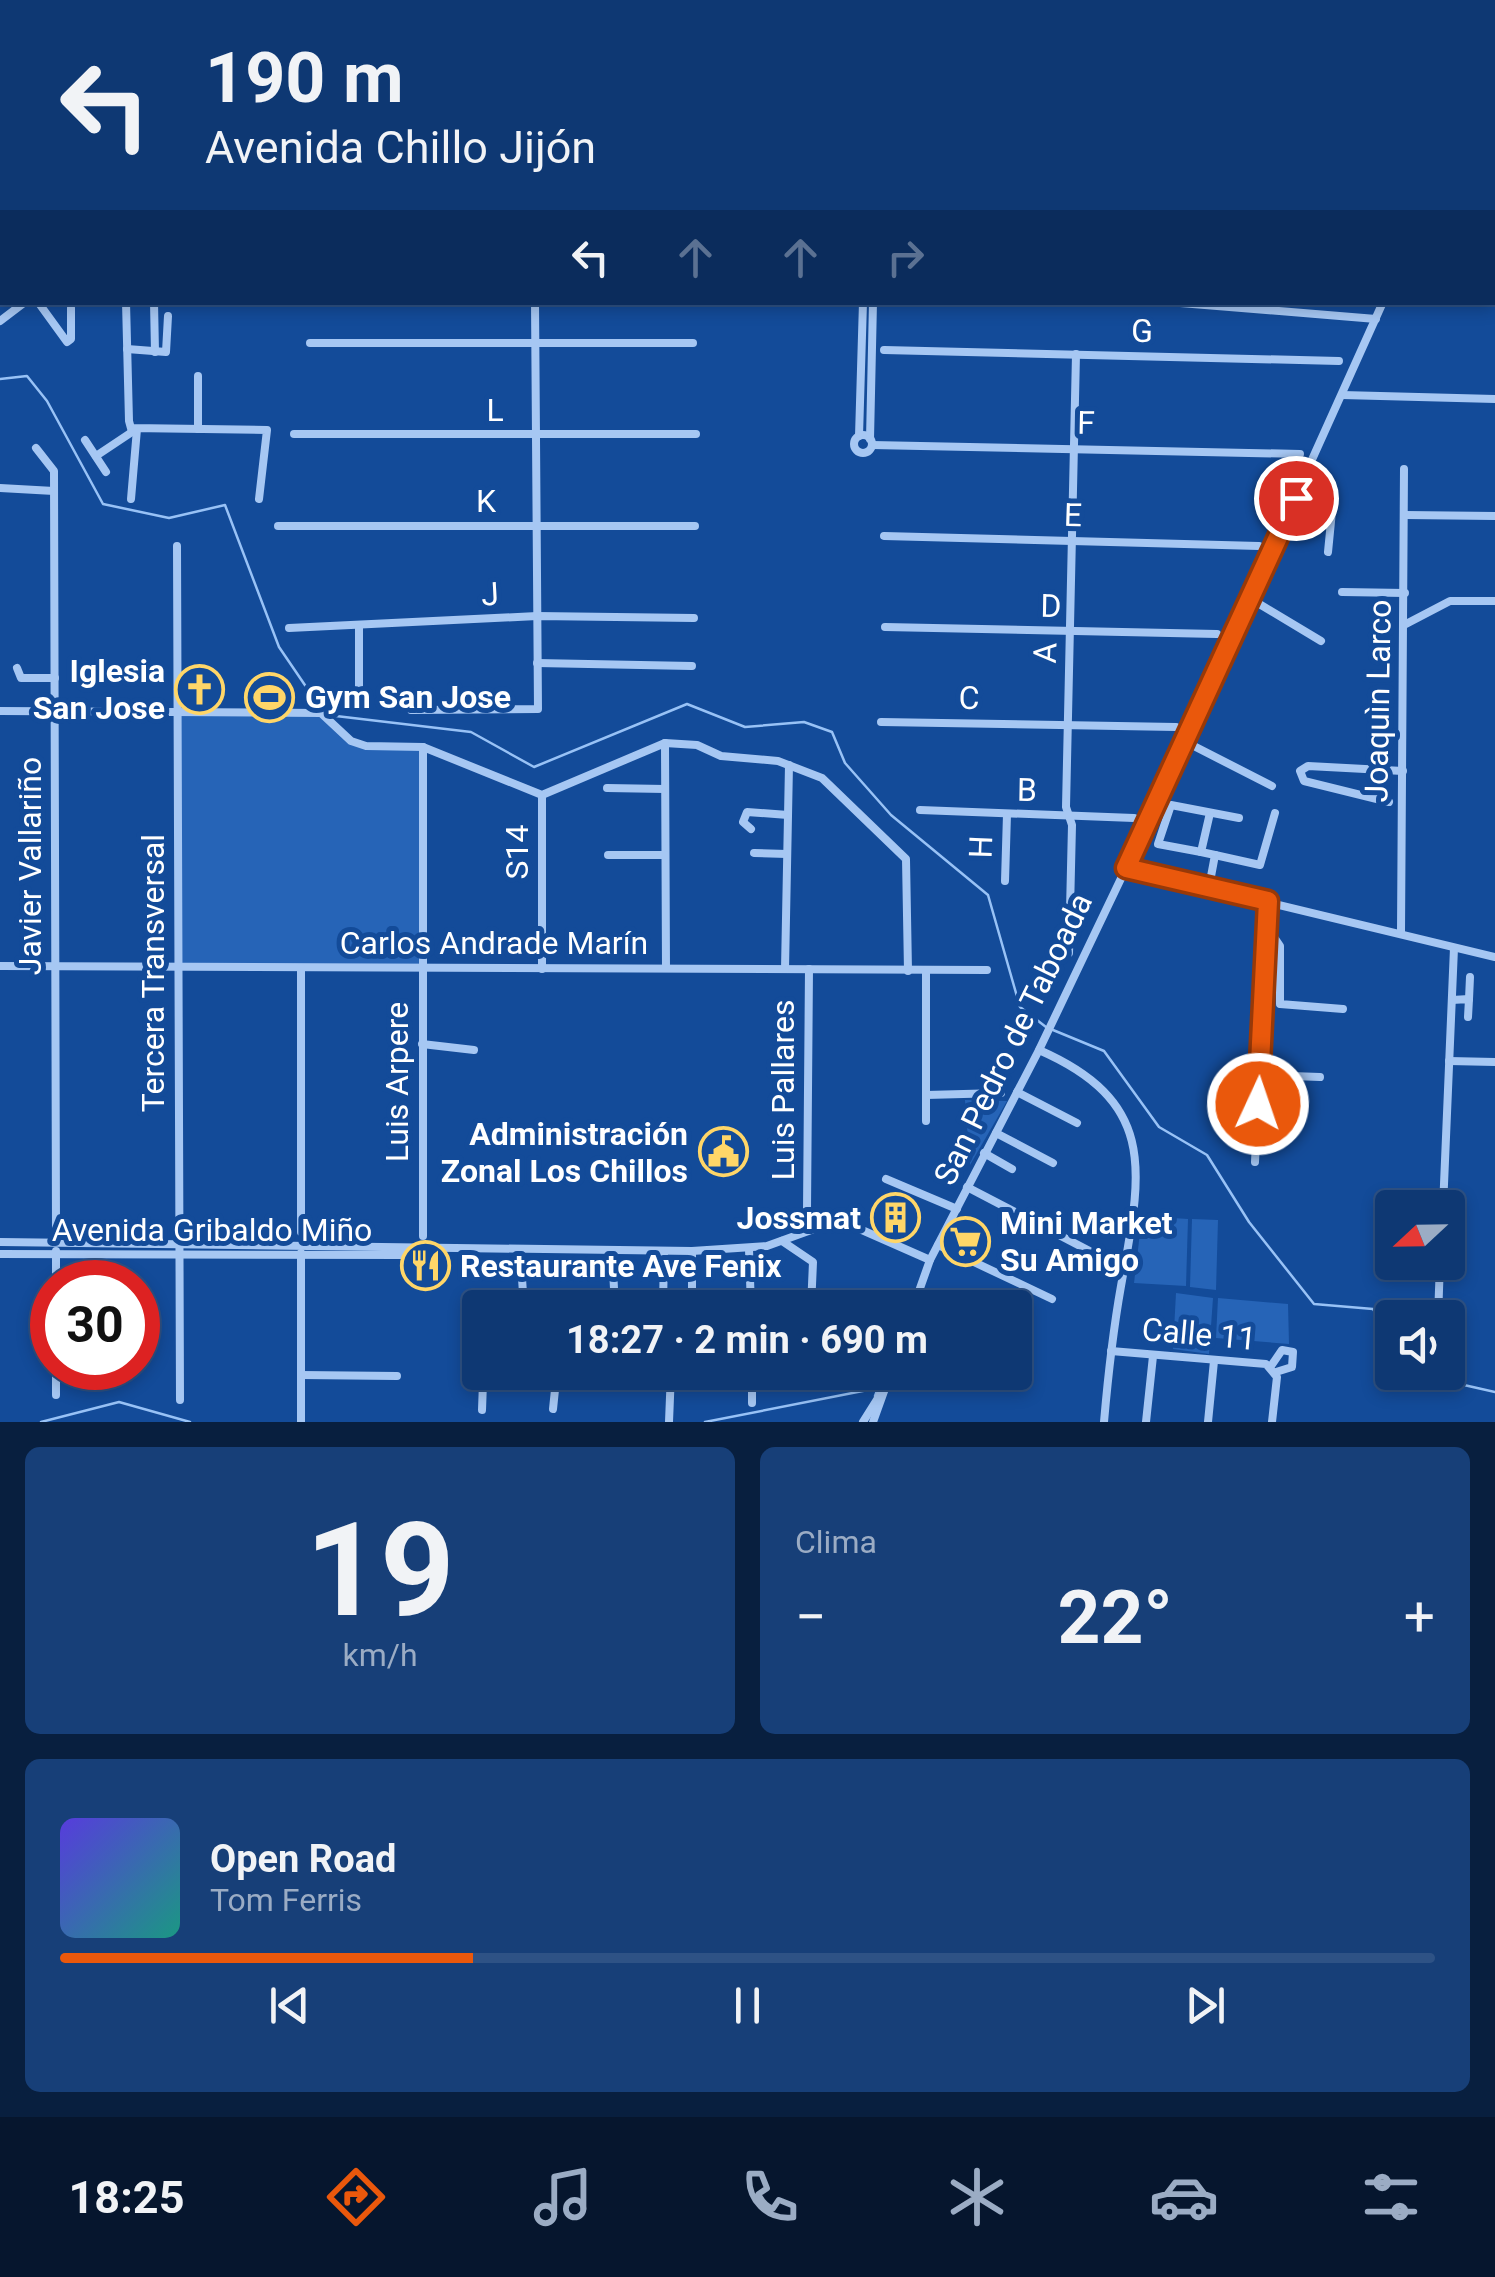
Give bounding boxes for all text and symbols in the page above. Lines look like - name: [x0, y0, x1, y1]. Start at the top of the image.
- text: 190 m: [205, 37, 404, 119]
- icon: left: [40, 40, 170, 170]
- text: Avenida Chillo Jijón: [205, 121, 596, 174]
- icon: left: [563, 230, 618, 285]
- icon: ahead: [668, 230, 723, 285]
- icon: ahead: [773, 230, 828, 285]
- icon: right: [878, 230, 933, 285]
- street label: G: [1131, 312, 1153, 350]
- street label: L: [486, 391, 504, 429]
- street label: F: [1077, 404, 1095, 442]
- pin: [1254, 456, 1339, 541]
- icon: arrive: [1269, 471, 1324, 526]
- street label: K: [476, 482, 497, 520]
- street label: E: [1063, 496, 1083, 534]
- street label: J: [480, 575, 500, 613]
- street label: D: [1040, 587, 1062, 625]
- street label: Joaquìn Larco: [1357, 599, 1399, 803]
- street label: A: [1026, 642, 1064, 664]
- place label: Iglesia San Jose: [33, 652, 165, 727]
- church icon: Iglesia San Jose: [174, 663, 226, 715]
- sports icon: Gym San Jose: [244, 671, 296, 723]
- place label: Gym San Jose: [305, 678, 511, 716]
- street label: C: [958, 679, 980, 717]
- street label: Javier Vallariño: [11, 757, 49, 975]
- street label: B: [1017, 771, 1037, 809]
- street label: S14: [498, 825, 536, 879]
- street label: Tercera Transversal: [134, 834, 172, 1112]
- street label: H: [962, 835, 1000, 859]
- street label: San Pedro de Taboada: [926, 887, 1100, 1191]
- street label: Carlos Andrade Marín: [340, 924, 648, 962]
- street label: Luis Pallares: [764, 1000, 802, 1180]
- street label: Luis Arpere: [378, 1002, 416, 1162]
- position arrow: [1206, 1052, 1310, 1156]
- place label: Administración Zonal Los Chillos: [441, 1115, 688, 1190]
- public building icon: Administración Zonal Los Chillos: [697, 1126, 749, 1178]
- north arrow: [1375, 1190, 1465, 1280]
- map controls: [1375, 1190, 1465, 1390]
- building icon: Jossmat: [870, 1192, 922, 1244]
- place label: Jossmat: [737, 1199, 861, 1237]
- place label: Mini Market Su Amigo: [1000, 1204, 1173, 1279]
- street label: Avenida Gribaldo Miño: [52, 1211, 372, 1249]
- supermarket icon: Mini Market Su Amigo: [939, 1215, 991, 1267]
- restaurant icon: Restaurante Ave Fenix: [399, 1240, 451, 1292]
- place label: Restaurante Ave Fenix: [460, 1247, 782, 1285]
- speed limit sign: 30: [30, 1260, 160, 1390]
- button: sound: [1375, 1300, 1465, 1390]
- street label: Calle 11: [1140, 1310, 1258, 1358]
- text: 18:27 · 2 min · 690 m: [566, 1318, 928, 1362]
- text: 19: [305, 1494, 455, 1647]
- text: Clima: [795, 1523, 877, 1561]
- text: 22°: [1057, 1573, 1173, 1661]
- text: −: [795, 1585, 826, 1649]
- text: +: [1404, 1585, 1435, 1649]
- text: km/h: [342, 1636, 418, 1674]
- text: Open Road: [210, 1837, 396, 1881]
- text: Tom Ferris: [210, 1881, 362, 1919]
- icon: previous: [262, 1978, 317, 2033]
- icon: pause: [720, 1978, 775, 2033]
- icon: next: [1178, 1978, 1233, 2033]
- icon: directions: [321, 2162, 391, 2232]
- icon: music: [528, 2162, 598, 2232]
- icon: phone: [735, 2162, 805, 2232]
- icon: climate: [942, 2162, 1012, 2232]
- icon: car: [1149, 2162, 1219, 2232]
- icon: filters: [1356, 2162, 1426, 2232]
- text: 18:25: [69, 2171, 184, 2224]

